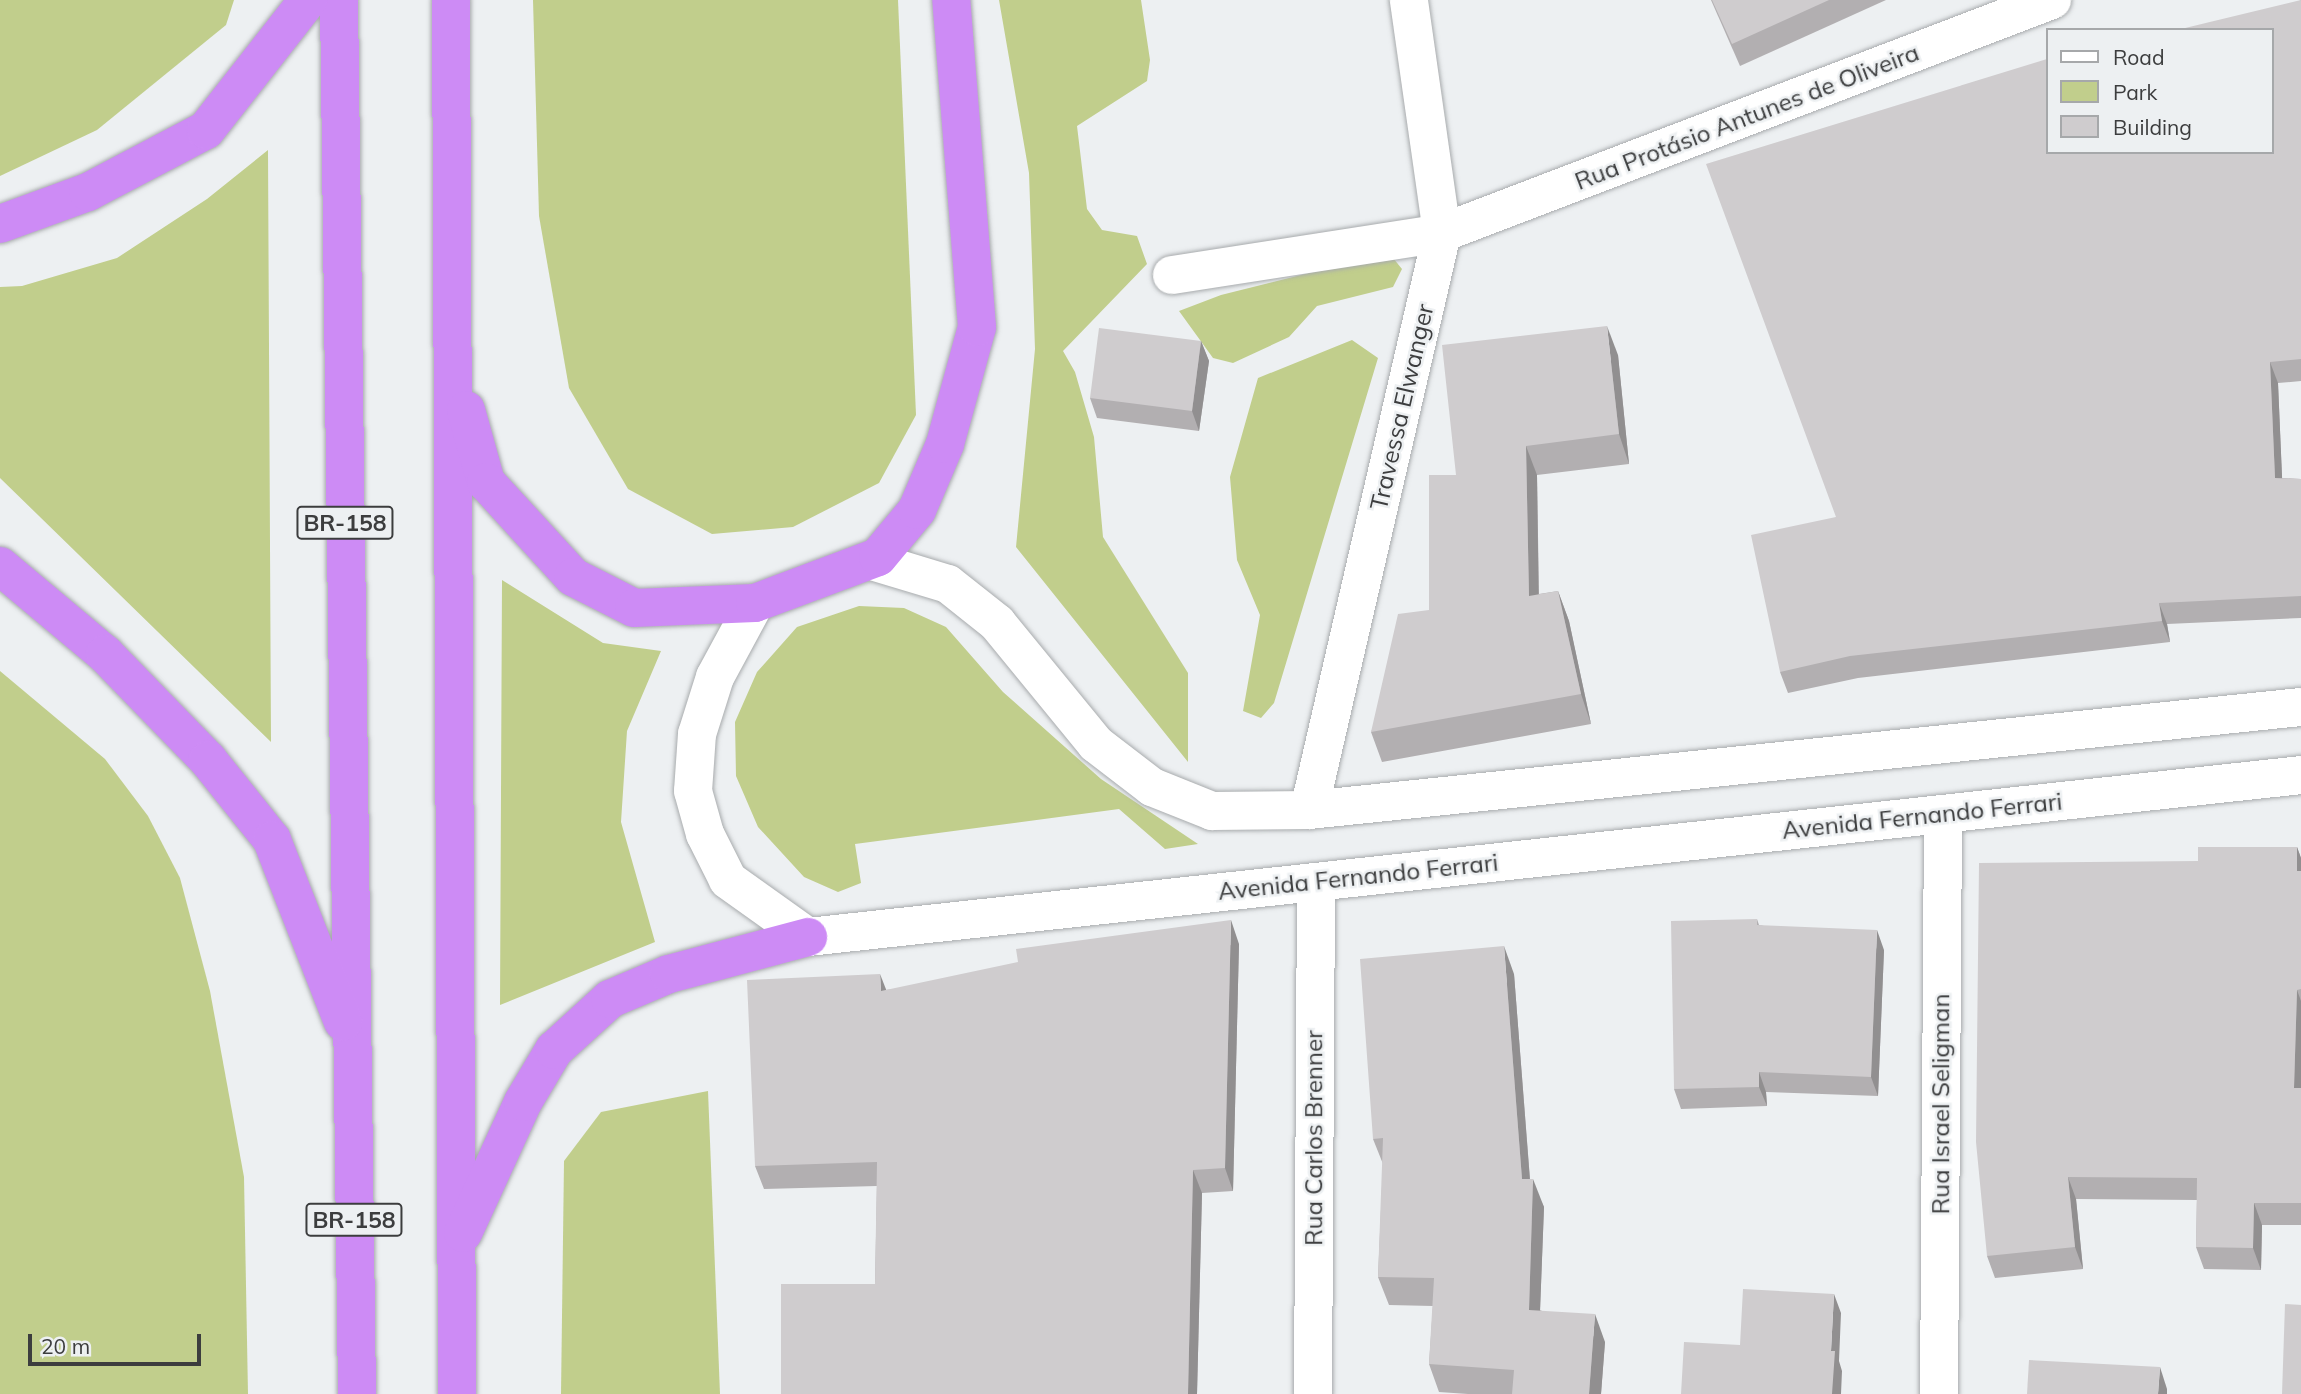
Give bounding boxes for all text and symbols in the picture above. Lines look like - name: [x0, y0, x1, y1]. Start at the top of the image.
- legend: [2046, 28, 2273, 154]
- street label: Rua Protásio Antunes de Oliveira: [1571, 38, 1923, 196]
- text: Road: [2113, 44, 2164, 70]
- text: Park: [2113, 79, 2157, 105]
- text: Building: [2113, 114, 2192, 140]
- street label: Travessa Elwanger: [1364, 301, 1440, 513]
- road number: BR-158: [296, 503, 394, 542]
- street label: Avenida Fernando Ferrari: [1781, 787, 2063, 845]
- street label: Avenida Fernando Ferrari: [1217, 848, 1499, 906]
- street label: Rua Israel Seligman: [1927, 994, 1955, 1214]
- street label: Rua Carlos Brenner: [1300, 1030, 1328, 1246]
- road number: BR-158: [305, 1200, 403, 1240]
- scale bar: [32, 1320, 205, 1364]
- text: 20 m: [41, 1333, 90, 1359]

